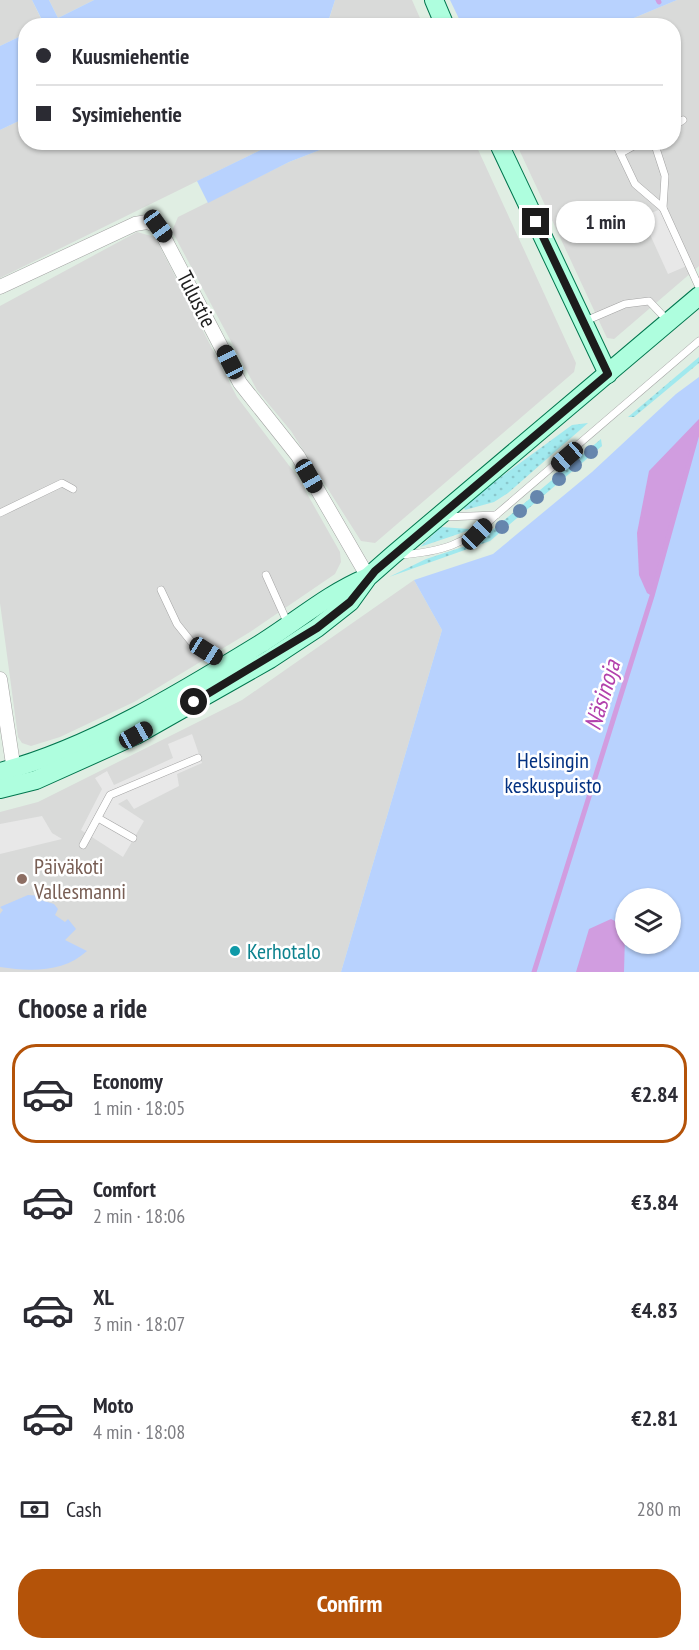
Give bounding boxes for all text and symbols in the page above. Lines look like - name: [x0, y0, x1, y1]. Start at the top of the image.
- text: Kuusmiehentie: [72, 42, 189, 70]
- text: Sysimiehentie: [72, 100, 182, 128]
- callout: 1 min: [557, 201, 656, 243]
- car: [140, 206, 176, 246]
- route end: [522, 208, 549, 235]
- text: 1 min: [585, 209, 626, 235]
- street label: Tulustie: [171, 266, 223, 332]
- car: [214, 342, 246, 382]
- car: [548, 438, 586, 476]
- car: [292, 456, 326, 496]
- car: [458, 515, 496, 553]
- car: [186, 634, 226, 668]
- water label: Näsinoja: [577, 655, 628, 734]
- route start: [180, 688, 207, 715]
- car: [116, 718, 156, 752]
- park label: Helsingin keskuspuisto: [504, 746, 602, 799]
- place label: Päiväkoti Vallesmanni: [33, 852, 126, 905]
- marker: Päiväkoti Vallesmanni: [15, 872, 29, 886]
- map controls: [615, 888, 681, 954]
- button: layers: [615, 888, 681, 954]
- place label: Kerhotalo: [247, 937, 321, 965]
- marker: Kerhotalo: [228, 944, 242, 958]
- text: Choose a ride: [18, 991, 147, 1025]
- icon: car: [21, 1067, 75, 1121]
- text: Economy: [93, 1067, 163, 1095]
- text: €2.84: [631, 1080, 678, 1108]
- text: 1 min · 18:05: [93, 1095, 185, 1121]
- icon: car: [21, 1175, 75, 1229]
- text: Comfort: [93, 1175, 156, 1203]
- text: €3.84: [631, 1188, 678, 1216]
- text: 2 min · 18:06: [93, 1203, 185, 1229]
- icon: car: [21, 1283, 75, 1337]
- text: XL: [93, 1283, 114, 1311]
- text: €4.83: [631, 1296, 678, 1324]
- text: 3 min · 18:07: [93, 1311, 185, 1337]
- icon: car: [21, 1391, 75, 1445]
- text: Moto: [93, 1391, 134, 1419]
- text: €2.81: [631, 1404, 678, 1432]
- text: 4 min · 18:08: [93, 1419, 185, 1445]
- icon: cash: [18, 1493, 51, 1526]
- text: Cash: [66, 1495, 102, 1523]
- text: 280 m: [637, 1496, 681, 1522]
- button: Confirm: [18, 1569, 681, 1638]

